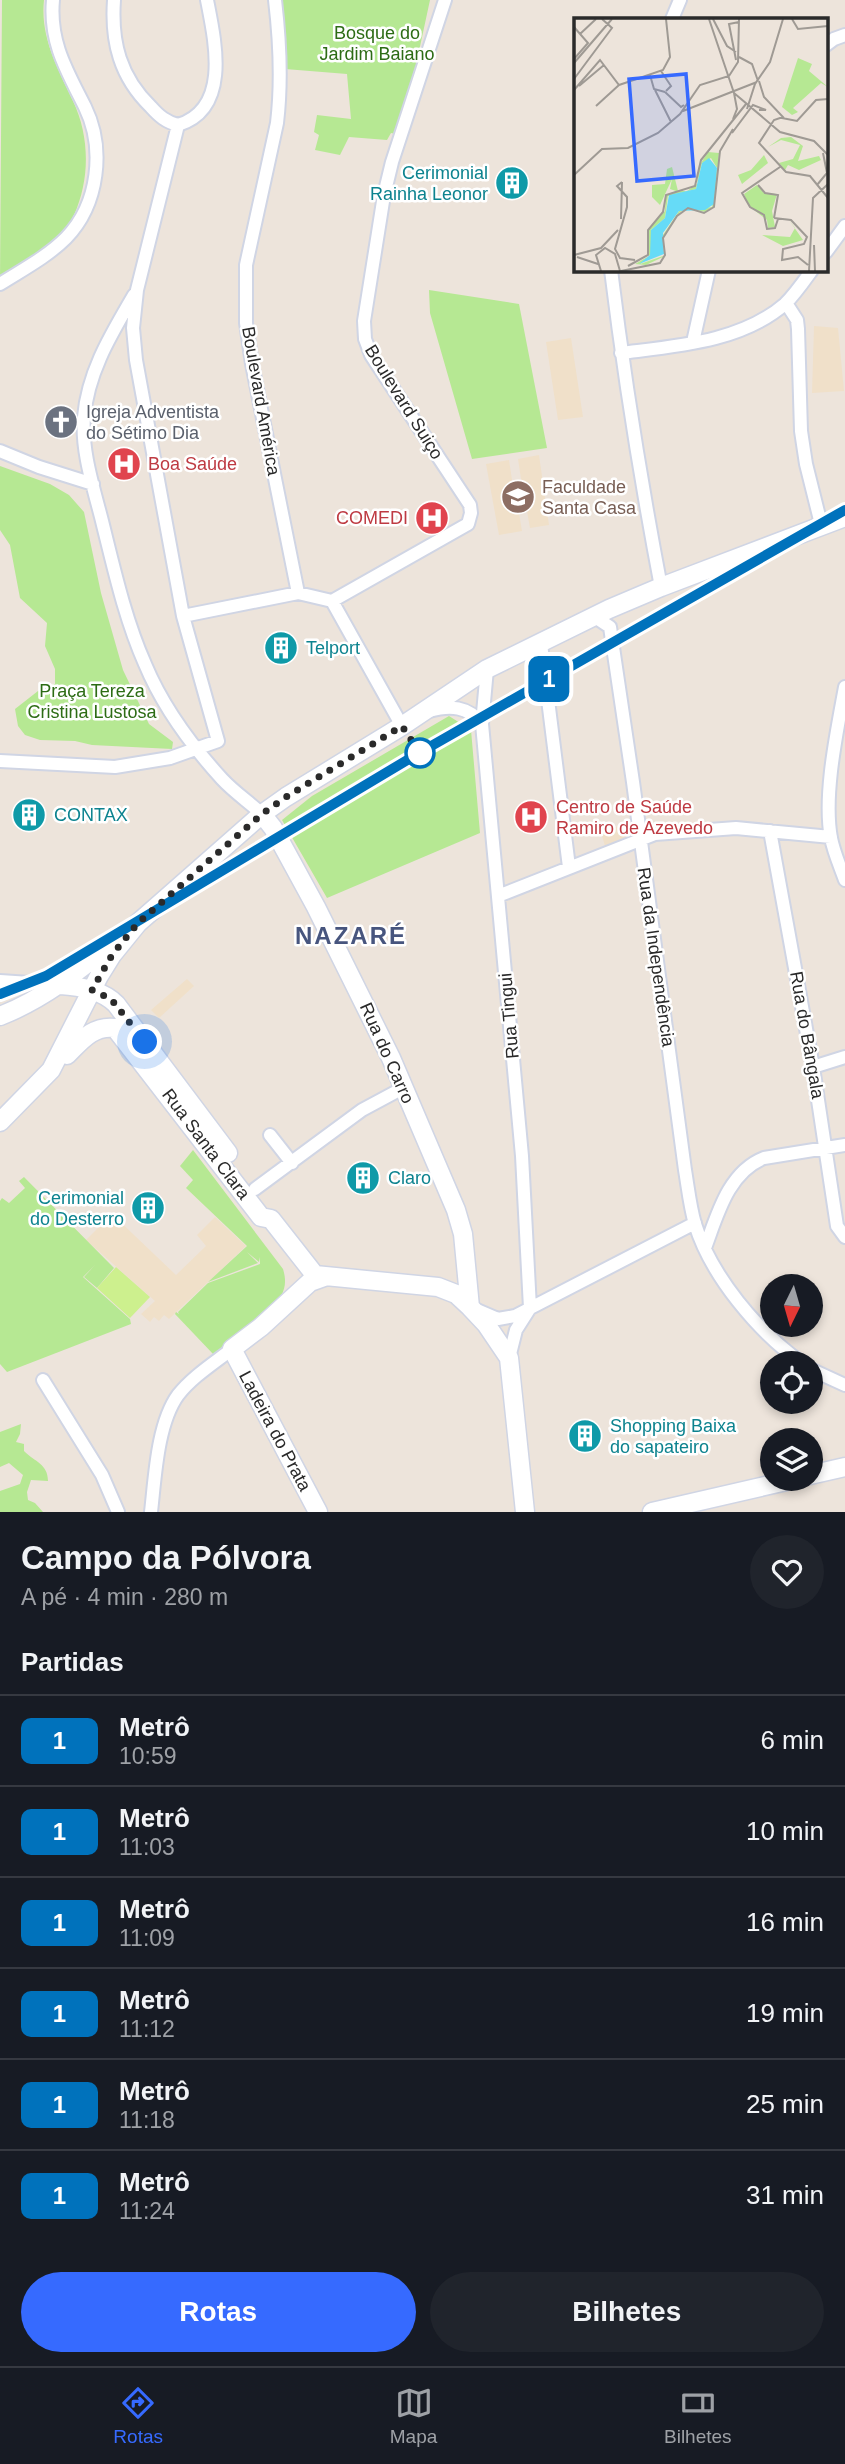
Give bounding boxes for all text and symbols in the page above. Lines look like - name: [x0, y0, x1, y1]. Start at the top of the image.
- inset map: [574, 18, 828, 271]
- park label: Bosque do Jardim Baiano: [319, 23, 435, 64]
- place label: Cerimonial Rainha Leonor: [370, 163, 488, 204]
- building icon: Cerimonial Rainha Leonor: [493, 164, 531, 202]
- street label: Boulevard América: [238, 325, 284, 478]
- street label: Boulevard Suiço: [361, 341, 447, 463]
- place label: Igreja Adventista do Sétimo Dia: [86, 402, 220, 443]
- church icon: Igreja Adventista do Sétimo Dia: [42, 403, 80, 441]
- hospital icon: Boa Saúde: [105, 445, 143, 483]
- place label: Boa Saúde: [148, 454, 237, 474]
- place label: Faculdade Santa Casa: [542, 477, 637, 518]
- school or university icon: Faculdade Santa Casa: [499, 478, 537, 516]
- hospital icon: COMEDI: [413, 499, 451, 537]
- place label: COMEDI: [336, 508, 408, 528]
- building icon: Telport: [262, 629, 300, 667]
- place label: Telport: [306, 638, 360, 658]
- line badge: 1: [526, 656, 572, 702]
- text: 1: [542, 665, 556, 692]
- park label: Praça Tereza Cristina Lustosa: [27, 681, 158, 722]
- unlabelled marker: [405, 738, 435, 768]
- building icon: CONTAX: [10, 796, 48, 834]
- place label: Centro de Saúde Ramiro de Azevedo: [556, 797, 713, 838]
- hospital icon: Centro de Saúde Ramiro de Azevedo: [512, 798, 550, 836]
- place label: CONTAX: [54, 805, 128, 825]
- street label: Rua da Independência: [633, 866, 679, 1049]
- district label: NAZARÉ: [295, 922, 407, 949]
- street label: Rua do Bângala: [786, 970, 828, 1101]
- street label: Rua Tingui: [495, 972, 523, 1060]
- street label: Rua do Carro: [356, 1000, 418, 1106]
- your location: [127, 1024, 162, 1059]
- street label: Rua Santa Clara: [158, 1085, 255, 1204]
- building icon: Claro: [344, 1159, 382, 1197]
- place label: Claro: [388, 1168, 431, 1188]
- place label: Cerimonial do Desterro: [30, 1188, 124, 1229]
- building icon: Cerimonial do Desterro: [129, 1189, 167, 1227]
- north arrow: [760, 1274, 822, 1337]
- map controls: [760, 1274, 823, 1491]
- button: locate: [760, 1351, 823, 1414]
- street label: Ladeira do Prata: [235, 1368, 316, 1495]
- place label: Shopping Baixa do sapateiro: [610, 1416, 737, 1457]
- building icon: Shopping Baixa do sapateiro: [566, 1417, 604, 1455]
- button: layers: [760, 1428, 823, 1491]
- button: heart: [750, 1535, 824, 1609]
- text: Campo da Pólvora: [21, 1539, 311, 1576]
- text: A pé · 4 min · 280 m: [21, 1584, 228, 1610]
- text: Partidas: [21, 1647, 124, 1677]
- text: Metrô: [119, 1712, 190, 1742]
- text: 6 min: [760, 1725, 824, 1755]
- text: 1: [53, 1727, 66, 1754]
- text: 10:59: [119, 1743, 177, 1769]
- text: Metrô: [119, 1803, 190, 1833]
- text: 10 min: [746, 1816, 824, 1846]
- text: 1: [53, 1818, 66, 1845]
- text: 11:03: [119, 1834, 175, 1860]
- text: Metrô: [119, 1894, 190, 1924]
- text: 16 min: [746, 1907, 824, 1937]
- text: 1: [53, 1909, 66, 1936]
- text: 11:09: [119, 1925, 175, 1951]
- text: Metrô: [119, 1985, 190, 2015]
- text: 19 min: [746, 1998, 824, 2028]
- text: 1: [53, 2000, 66, 2027]
- text: 11:12: [119, 2016, 175, 2042]
- text: Metrô: [119, 2076, 190, 2106]
- text: 25 min: [746, 2089, 824, 2119]
- text: 1: [53, 2091, 66, 2118]
- text: 11:18: [119, 2107, 175, 2133]
- text: Metrô: [119, 2167, 190, 2197]
- text: 31 min: [746, 2180, 824, 2210]
- text: 1: [53, 2182, 66, 2209]
- text: 11:24: [119, 2198, 175, 2224]
- button: Rotas: [21, 2272, 416, 2352]
- button: Bilhetes: [430, 2272, 824, 2352]
- tab: Rotas: [113, 2384, 163, 2448]
- tab: Mapa: [390, 2384, 437, 2448]
- tab: Bilhetes: [664, 2384, 732, 2448]

